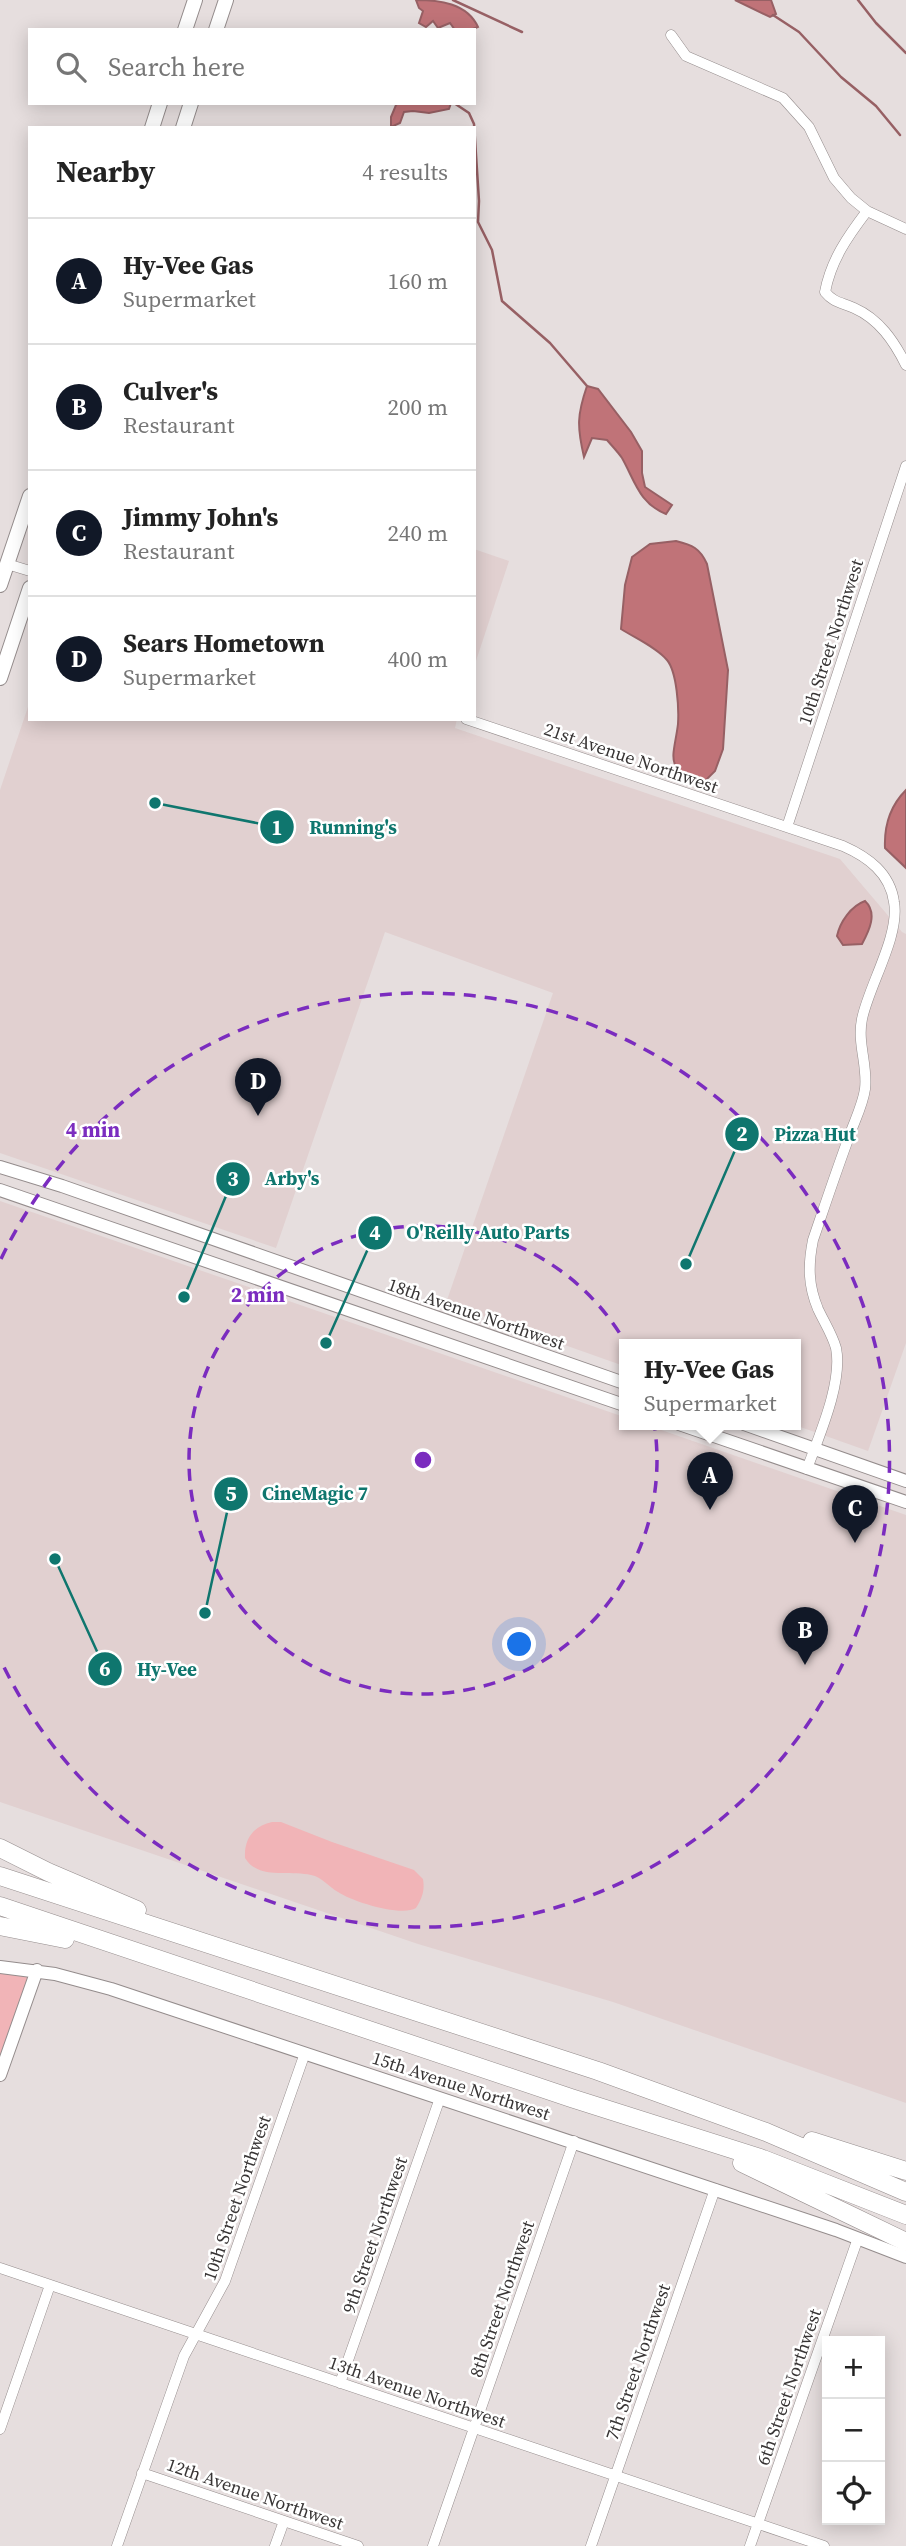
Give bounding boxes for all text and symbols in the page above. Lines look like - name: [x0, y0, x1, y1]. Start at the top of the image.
- search box: [28, 28, 476, 105]
- icon: search: [52, 48, 90, 86]
- text: Search here: [108, 49, 245, 85]
- text: Nearby: [56, 151, 155, 192]
- text: 4 results: [362, 156, 448, 188]
- text: Hy-Vee Gas: [123, 247, 254, 283]
- text: A: [71, 265, 87, 297]
- text: 160 m: [387, 265, 448, 297]
- text: Supermarket: [123, 283, 256, 315]
- text: Culver's: [123, 373, 218, 409]
- text: B: [72, 391, 86, 423]
- text: 200 m: [387, 391, 448, 423]
- text: Restaurant: [123, 409, 234, 441]
- text: Jimmy John's: [123, 499, 278, 535]
- text: C: [72, 517, 86, 549]
- text: 240 m: [387, 517, 448, 549]
- text: Restaurant: [123, 535, 234, 567]
- street label: 10th Street Northwest: [792, 556, 869, 728]
- text: Sears Hometown: [123, 625, 325, 661]
- text: D: [71, 643, 87, 675]
- text: 400 m: [387, 643, 448, 675]
- text: Supermarket: [123, 661, 256, 693]
- street label: 21st Avenue Northwest: [541, 716, 722, 799]
- callout: Running's: [260, 807, 410, 847]
- text: 1: [271, 813, 283, 842]
- text: Running's: [309, 814, 397, 840]
- pin: D: [235, 1058, 281, 1116]
- callout: Pizza Hut: [725, 1114, 869, 1154]
- text: 4 min: [66, 1115, 120, 1144]
- text: 2: [736, 1119, 748, 1148]
- text: Pizza Hut: [774, 1121, 856, 1147]
- callout: Arby's: [215, 1159, 333, 1199]
- text: 3: [227, 1164, 239, 1193]
- text: Arby's: [265, 1165, 320, 1191]
- callout: O'Reilly Auto Parts: [357, 1213, 584, 1253]
- text: 4: [369, 1218, 381, 1247]
- text: O'Reilly Auto Parts: [406, 1219, 570, 1245]
- street label: 18th Avenue Northwest: [384, 1272, 568, 1356]
- text: 2 min: [231, 1280, 285, 1309]
- popup: [619, 1339, 801, 1430]
- text: Hy-Vee Gas: [644, 1351, 774, 1387]
- text: Supermarket: [644, 1387, 776, 1419]
- centre of rings: [411, 1448, 435, 1472]
- pin: A: [687, 1452, 733, 1510]
- callout: CineMagic 7: [213, 1474, 382, 1514]
- text: 5: [225, 1479, 237, 1508]
- text: CineMagic 7: [262, 1480, 368, 1506]
- pin: C: [832, 1485, 878, 1543]
- pin: B: [782, 1607, 828, 1665]
- your location: [502, 1627, 536, 1661]
- callout: Hy-Vee: [88, 1649, 211, 1689]
- text: 6: [99, 1654, 111, 1683]
- text: Hy-Vee: [137, 1656, 197, 1682]
- street label: 15th Avenue Northwest: [369, 2045, 553, 2126]
- street label: 10th Street Northwest: [197, 2112, 277, 2284]
- street label: 9th Street Northwest: [336, 2153, 413, 2316]
- street label: 8th Street Northwest: [463, 2217, 540, 2380]
- street label: 7th Street Northwest: [599, 2280, 676, 2443]
- street label: 6th Street Northwest: [750, 2305, 827, 2468]
- map controls: [822, 2336, 885, 2525]
- button: +: [822, 2336, 885, 2399]
- street label: 13th Avenue Northwest: [325, 2350, 509, 2434]
- button: −: [822, 2399, 885, 2462]
- street label: 12th Avenue Northwest: [163, 2452, 347, 2536]
- button: locate: [822, 2462, 885, 2525]

